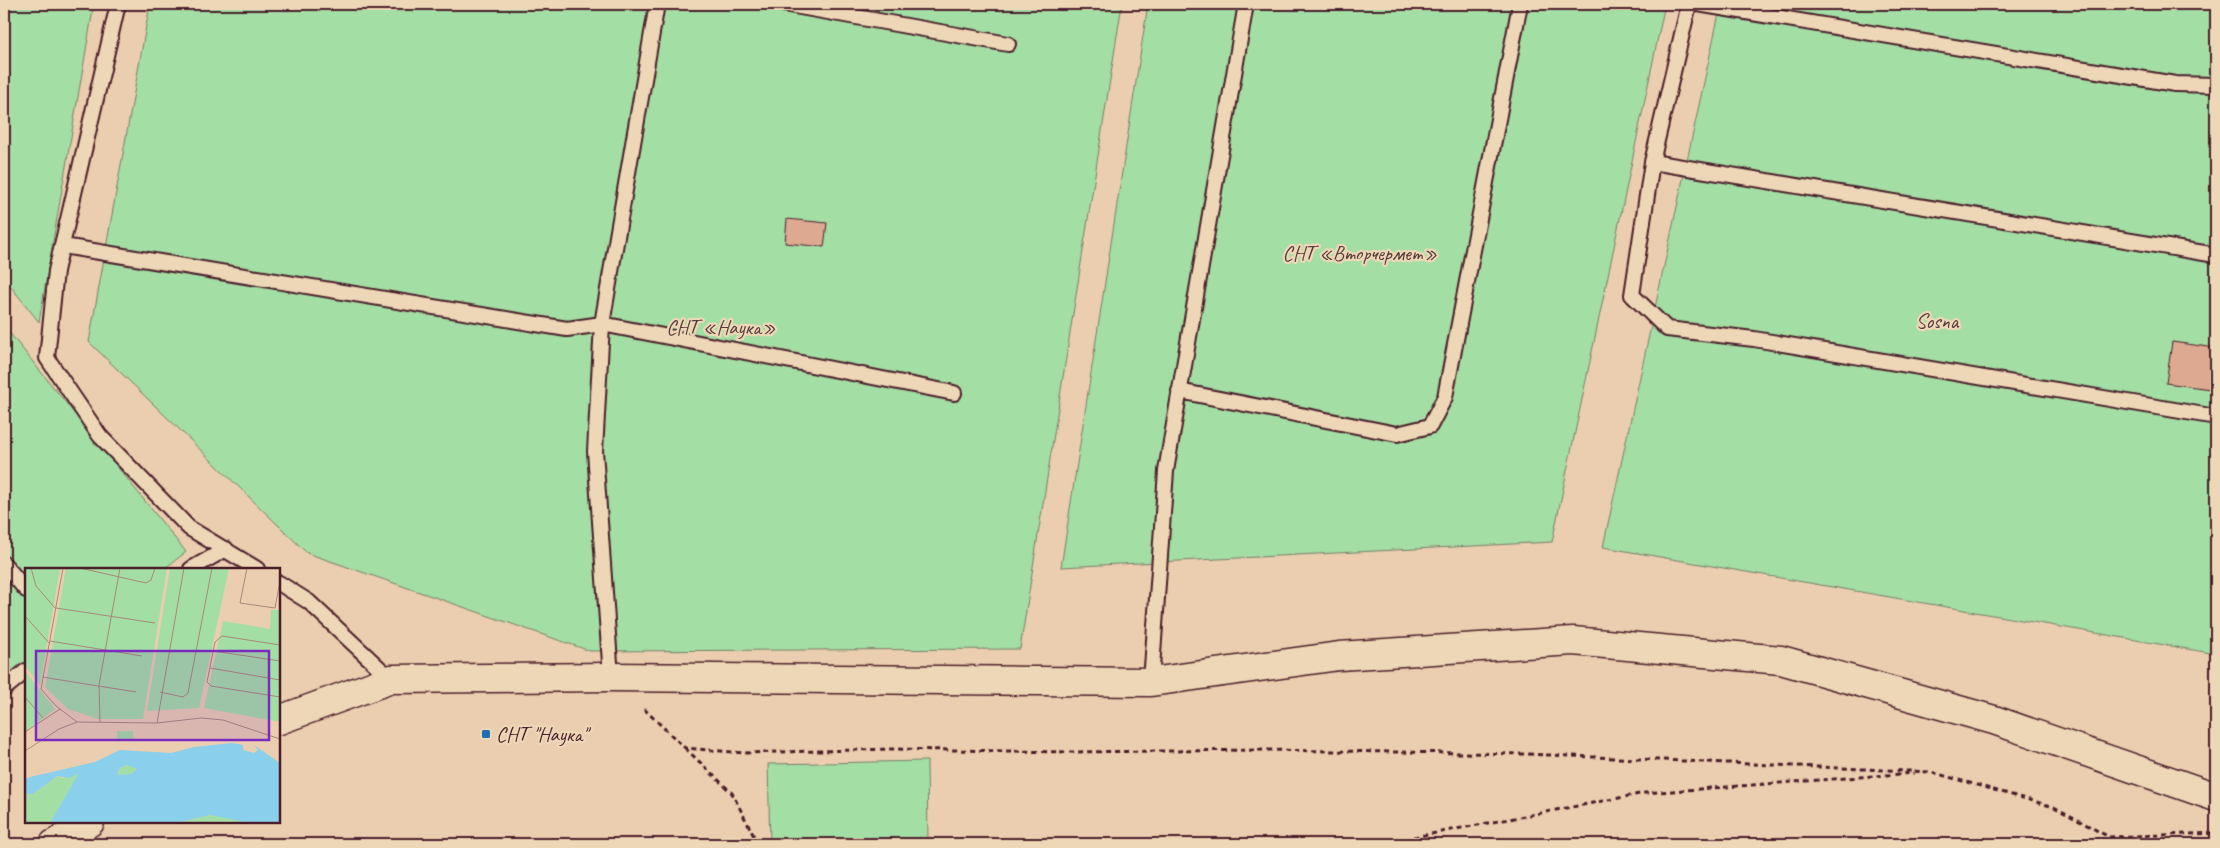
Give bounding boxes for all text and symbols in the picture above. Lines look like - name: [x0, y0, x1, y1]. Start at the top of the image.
- park label: СНТ «Вторчермет»: [1283, 240, 1438, 266]
- park label: Sosna: [1916, 308, 1960, 334]
- park label: СНТ «Наука»: [666, 314, 776, 340]
- inset map: [25, 568, 280, 823]
- place label: СНТ "Наука": [496, 721, 591, 747]
- marker: СНТ "Наука": [480, 728, 492, 740]

